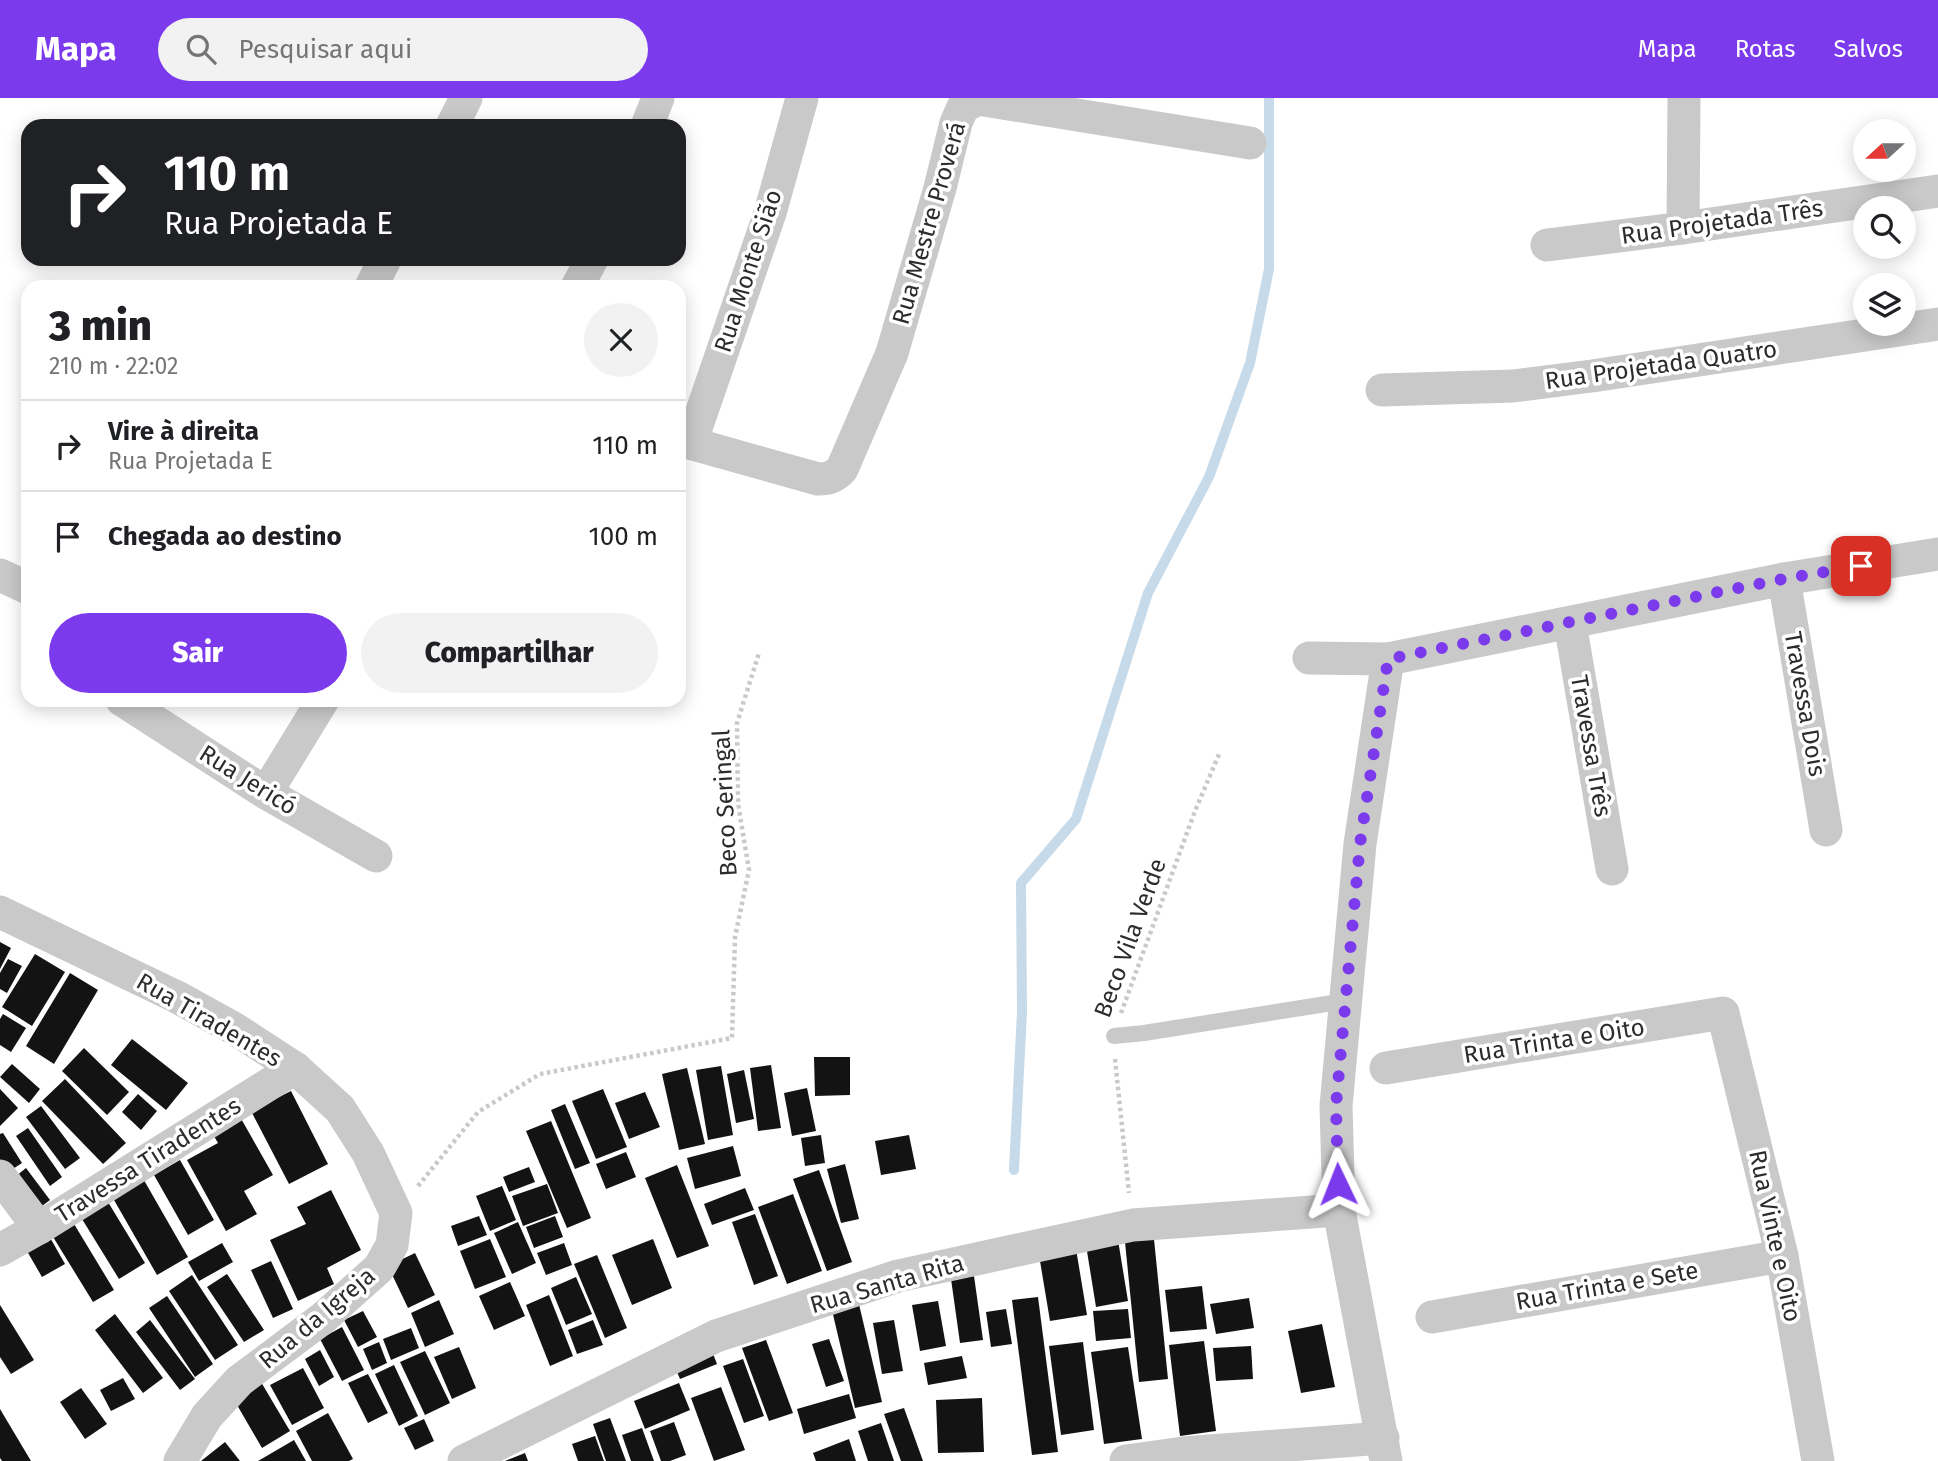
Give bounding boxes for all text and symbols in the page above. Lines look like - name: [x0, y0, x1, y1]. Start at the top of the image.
- search box: [158, 18, 648, 81]
- text: Mapa: [35, 29, 116, 69]
- icon: search: [182, 30, 220, 68]
- text: Pesquisar aqui: [238, 34, 412, 65]
- text: Mapa: [1638, 35, 1697, 63]
- text: Rotas: [1735, 35, 1795, 63]
- text: Salvos: [1833, 35, 1903, 63]
- street label: Rua Mestre Proverá: [887, 118, 971, 328]
- north arrow: [1853, 119, 1916, 182]
- map controls: [1853, 119, 1916, 336]
- text: 110 m: [164, 144, 290, 203]
- icon: right: [49, 147, 140, 238]
- street label: Rua Monte Sião: [709, 186, 787, 356]
- street label: Rua Projetada Três: [1619, 194, 1825, 250]
- button: search: [1853, 196, 1916, 259]
- text: Rua Projetada E: [164, 204, 393, 242]
- button: layers: [1853, 273, 1916, 336]
- text: 3 min: [49, 301, 152, 351]
- button: close: [584, 303, 658, 377]
- street label: Rua Projetada Quatro: [1543, 335, 1779, 395]
- text: 210 m · 22:02: [49, 352, 178, 380]
- text: Vire à direita: [108, 416, 259, 447]
- icon: right: [49, 427, 87, 465]
- text: 110 m: [592, 430, 658, 461]
- text: Rua Projetada E: [108, 447, 273, 475]
- icon: arrive: [49, 518, 87, 556]
- text: Chegada ao destino: [108, 521, 342, 552]
- text: 100 m: [589, 521, 658, 552]
- pin: [1831, 536, 1891, 596]
- icon: arrive: [1842, 547, 1880, 585]
- button: Sair: [49, 613, 347, 693]
- button: Compartilhar: [361, 613, 658, 693]
- street label: Travessa Dois: [1779, 629, 1831, 779]
- street label: Travessa Três: [1565, 673, 1617, 819]
- street label: Beco Seringal: [707, 729, 743, 877]
- street label: Rua Jericó: [194, 739, 302, 821]
- street label: Beco Vila Verde: [1088, 855, 1172, 1021]
- street label: Rua Tiradentes: [132, 967, 286, 1073]
- street label: Rua Trinta e Oito: [1462, 1013, 1646, 1069]
- street label: Travessa Tiradentes: [50, 1092, 246, 1228]
- position arrow: [1301, 1147, 1375, 1221]
- street label: Rua Vinte e Oito: [1743, 1148, 1807, 1324]
- street label: Rua Santa Rita: [807, 1249, 967, 1319]
- street label: Rua Trinta e Sete: [1514, 1256, 1700, 1316]
- street label: Rua da Igreja: [253, 1261, 381, 1375]

